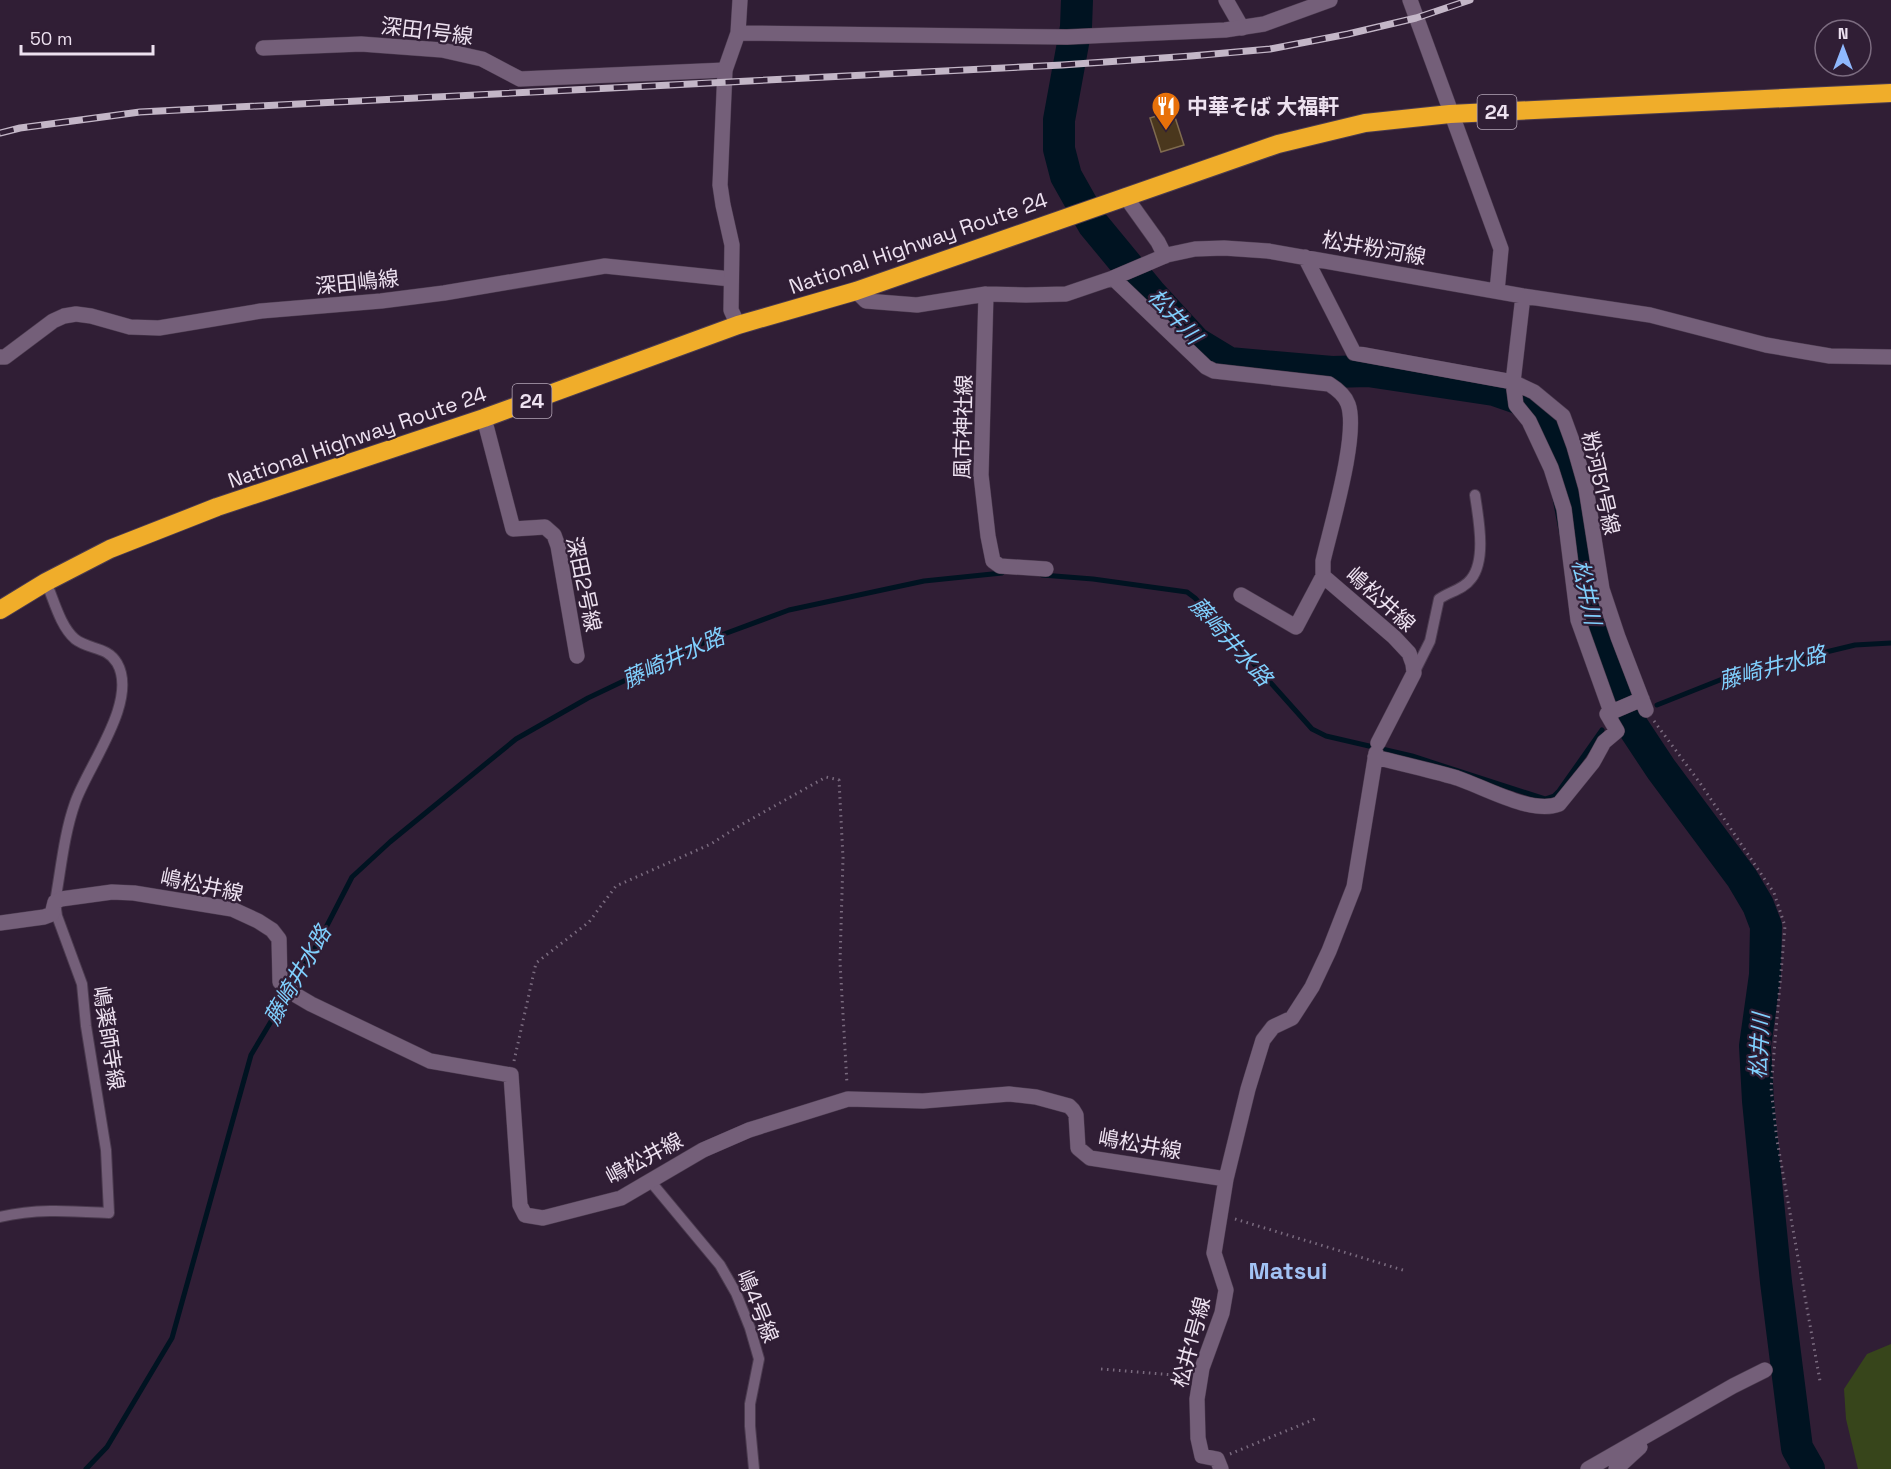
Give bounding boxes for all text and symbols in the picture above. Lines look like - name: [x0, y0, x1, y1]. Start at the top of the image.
- street label: 深田1号線: [379, 12, 475, 50]
- scale bar: [21, 18, 153, 56]
- north arrow: [1813, 18, 1873, 78]
- text: N: [1838, 23, 1848, 44]
- text: 50 m: [30, 27, 72, 50]
- restaurant icon: 中華そば 大福軒: [1150, 90, 1182, 132]
- place label: 中華そば 大福軒: [1187, 93, 1339, 120]
- road number: 24: [1478, 95, 1516, 129]
- street label: National Highway Route 24: [785, 186, 1051, 300]
- street label: 松井粉河線: [1320, 226, 1428, 270]
- street label: 深田嶋線: [314, 264, 400, 300]
- water label: 松井川: [1142, 282, 1209, 351]
- street label: 風市神社線: [949, 374, 977, 480]
- street label: National Highway Route 24: [224, 380, 490, 494]
- road number: 24: [512, 384, 552, 418]
- street label: 粉河51号線: [1576, 429, 1626, 537]
- street label: 深田2号線: [561, 534, 607, 634]
- water label: 松井川: [1566, 557, 1608, 629]
- street label: 嶋松井線: [1341, 561, 1421, 637]
- water label: 藤崎井水路: [1184, 591, 1280, 693]
- water label: 藤崎井水路: [617, 621, 731, 694]
- water label: 藤崎井水路: [1715, 639, 1831, 695]
- street label: 嶋松井線: [158, 863, 246, 907]
- water label: 藤崎井水路: [257, 919, 338, 1030]
- street label: 嶋薬師寺線: [87, 984, 131, 1092]
- water label: 松井川: [1743, 1010, 1775, 1080]
- street label: 嶋松井線: [1096, 1123, 1184, 1165]
- street label: 嶋松井線: [601, 1126, 687, 1190]
- district label: Matsui: [1249, 1255, 1327, 1286]
- street label: 嶋4号線: [731, 1266, 785, 1346]
- street label: 松井1号線: [1166, 1294, 1216, 1390]

